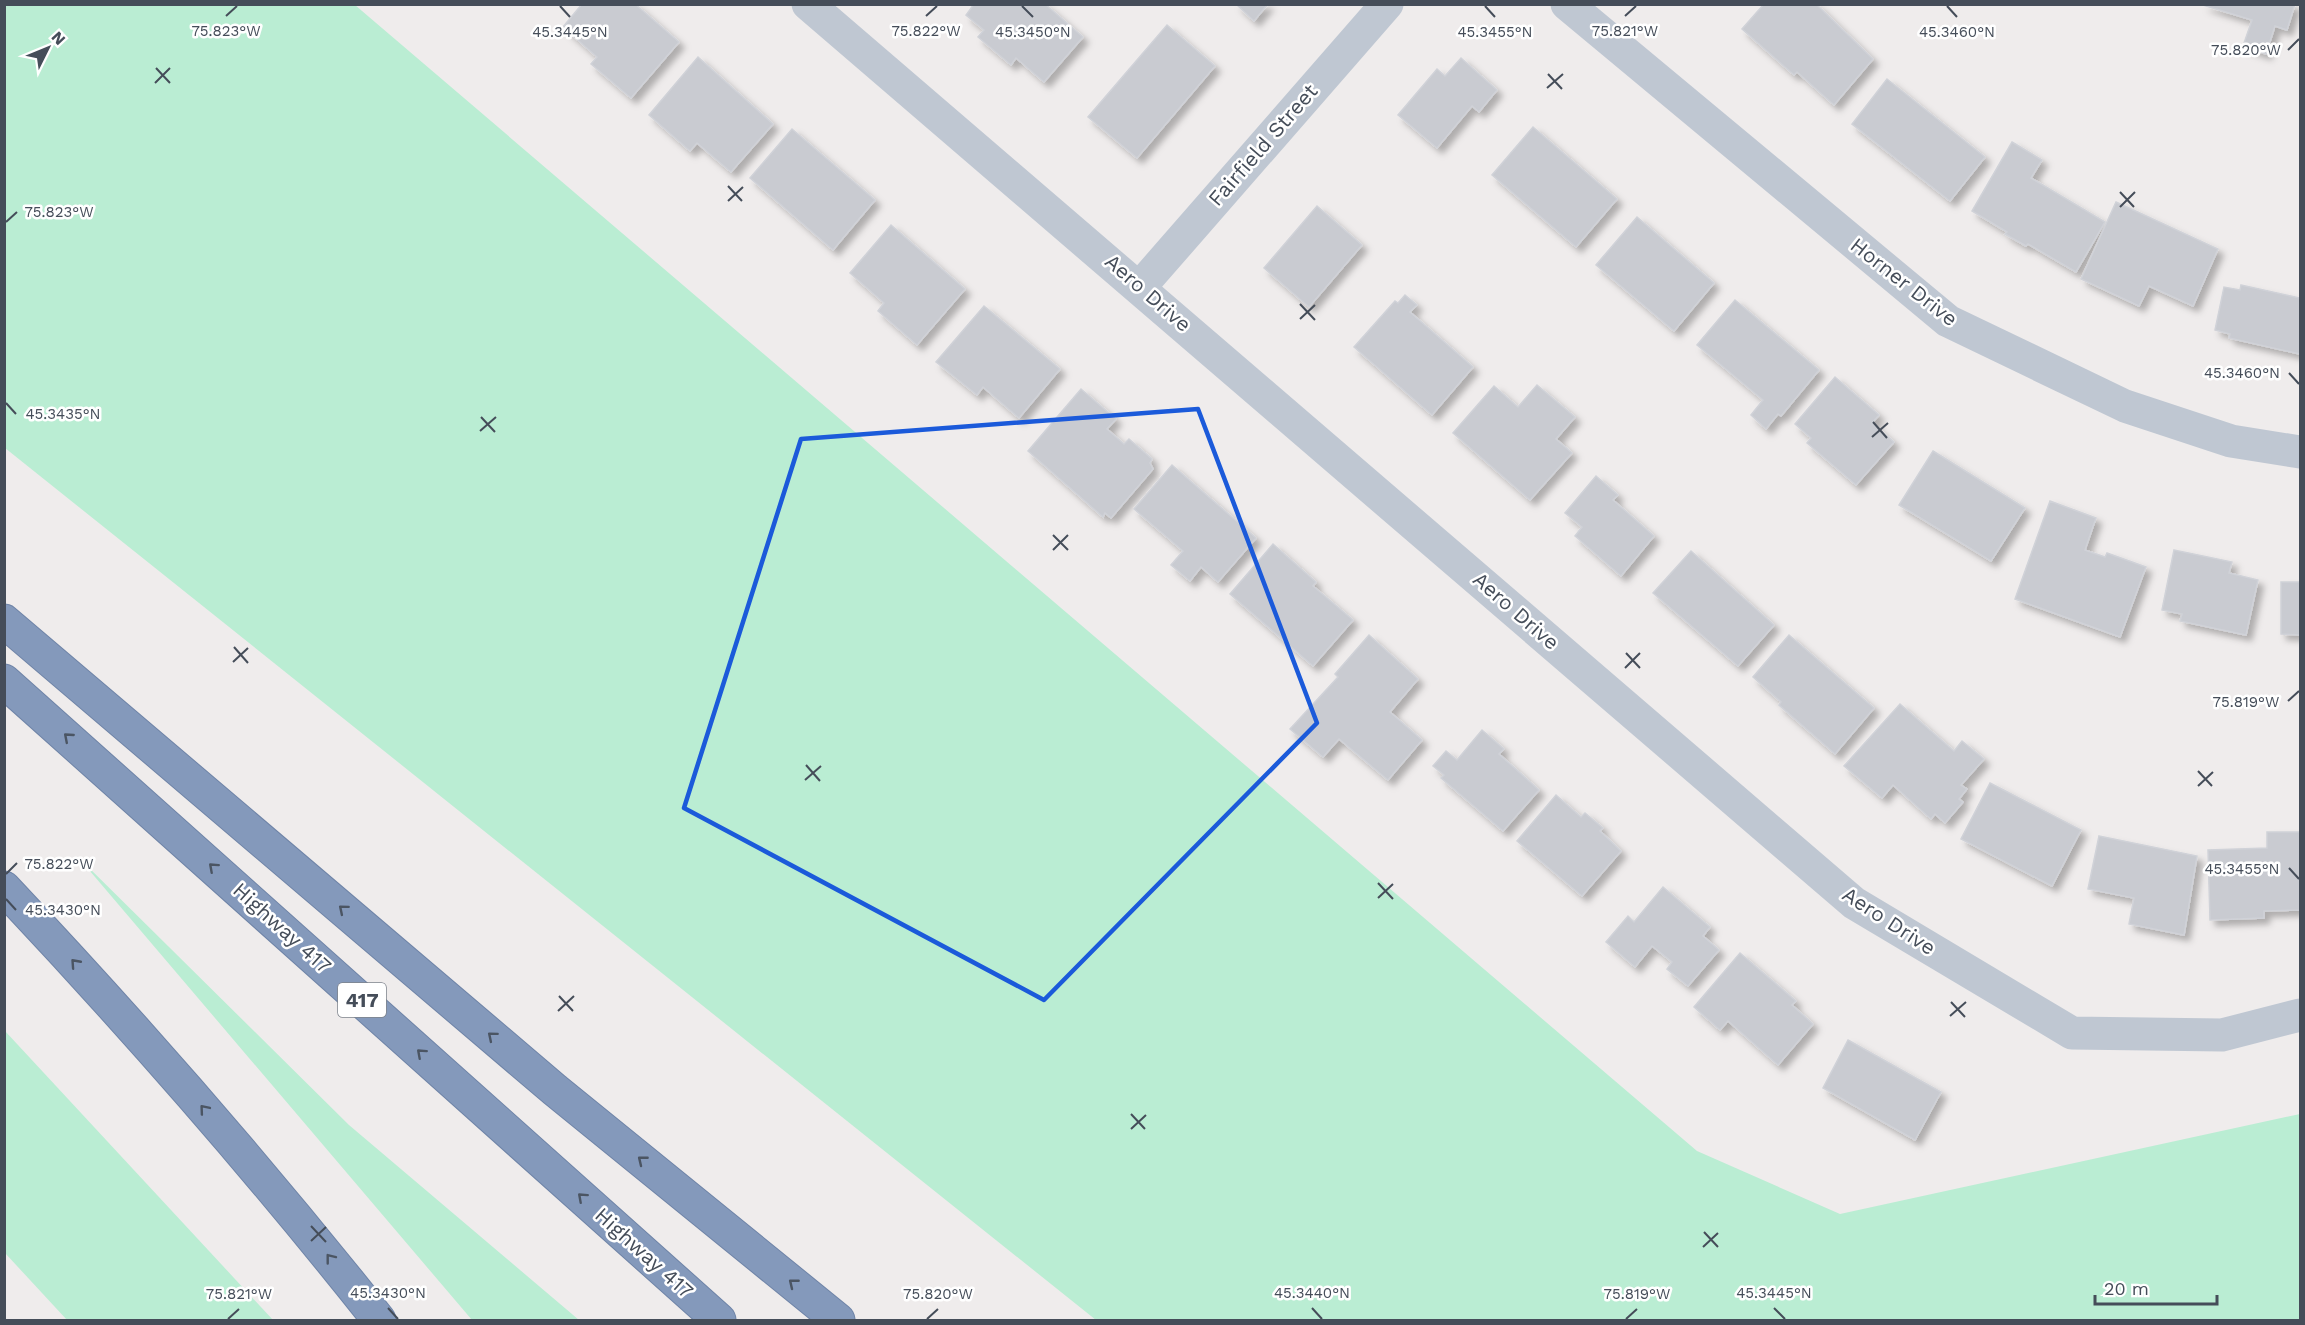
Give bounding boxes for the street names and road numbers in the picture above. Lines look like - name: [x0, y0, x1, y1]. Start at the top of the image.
- street label: Fairfield Street: [1203, 78, 1323, 211]
- street label: Horner Drive: [1846, 232, 1963, 331]
- street label: Aero Drive: [1100, 248, 1197, 337]
- street label: Aero Drive: [1468, 566, 1565, 655]
- street label: Highway 417: [228, 877, 337, 978]
- street label: Aero Drive: [1838, 881, 1941, 960]
- road number: 417: [338, 983, 386, 1017]
- street label: Highway 417: [590, 1202, 699, 1303]

